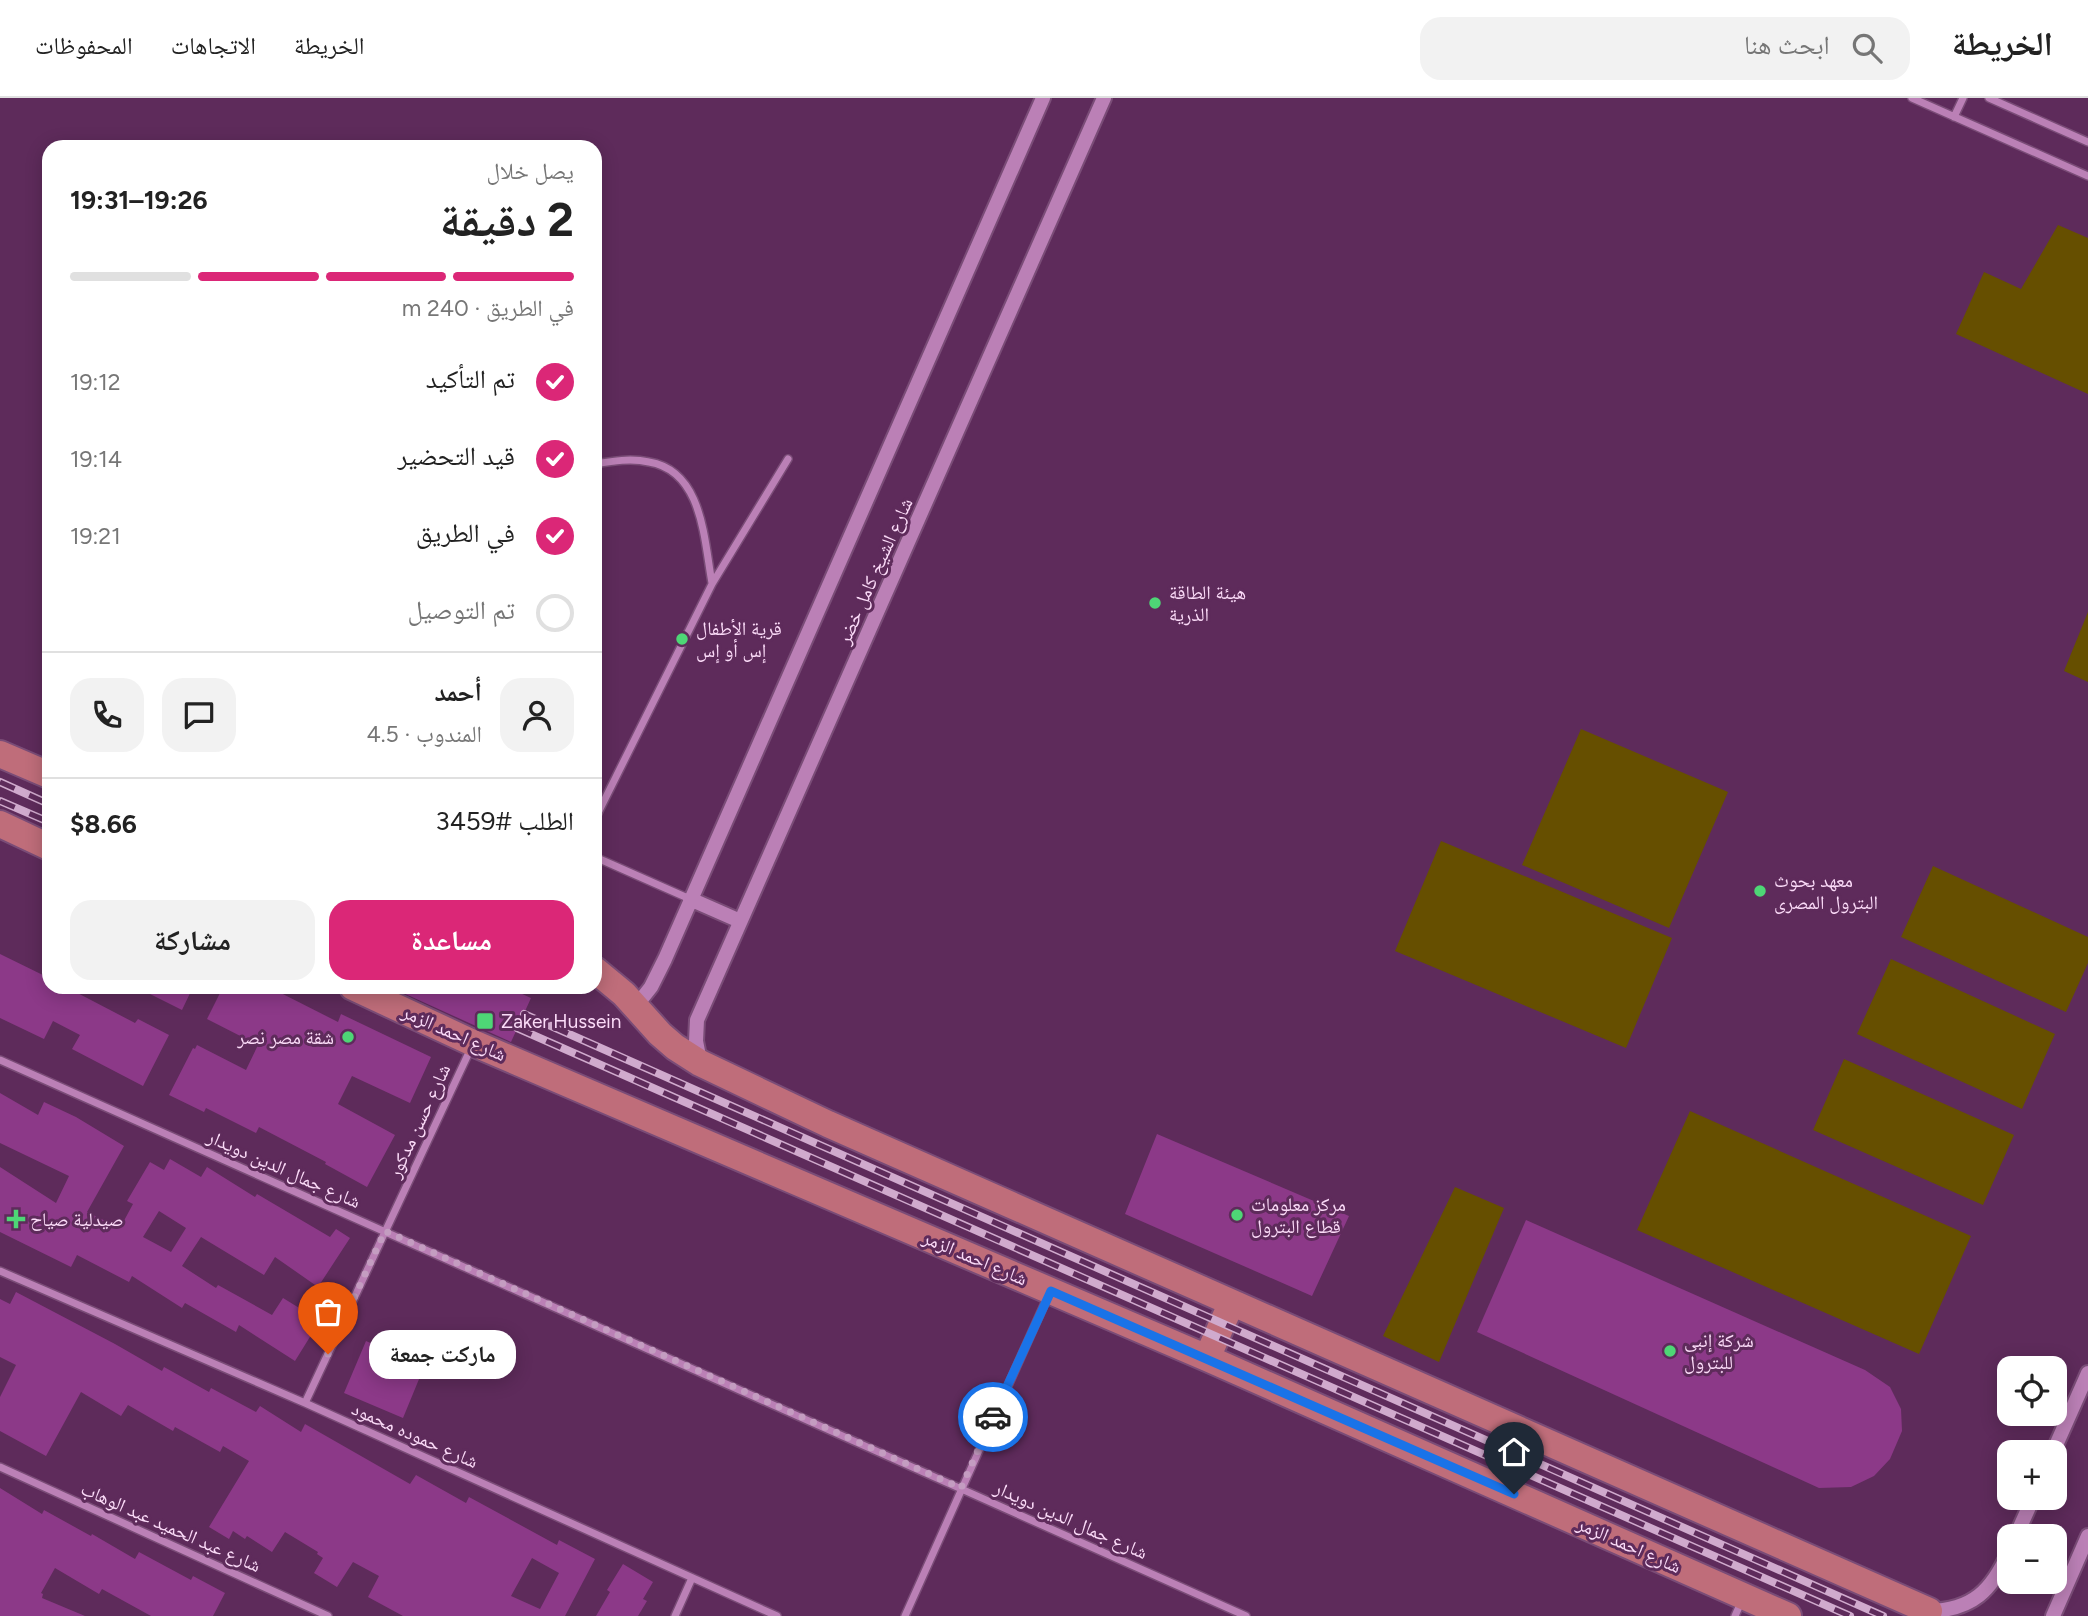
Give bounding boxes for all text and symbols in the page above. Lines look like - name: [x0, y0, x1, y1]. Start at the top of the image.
- search box: [1420, 17, 1910, 80]
- text: الخريطة: [1952, 24, 2053, 63]
- text: ابحث هنا: [1744, 29, 1830, 61]
- icon: search: [1848, 29, 1886, 67]
- text: المحفوظات: [35, 31, 133, 60]
- text: الاتجاهات: [171, 31, 256, 60]
- text: الخريطة: [294, 31, 365, 60]
- text: يصل خلال: [487, 157, 574, 185]
- text: 19:26–19:31: [70, 184, 208, 216]
- text: 2 دقيقة: [440, 192, 574, 248]
- text: في الطريق · 240 m: [402, 294, 574, 322]
- text: تم التأكيد: [426, 363, 515, 395]
- icon: check: [536, 363, 574, 401]
- text: 19:12: [70, 368, 121, 396]
- text: قيد التحضير: [398, 440, 515, 472]
- icon: check: [536, 440, 574, 478]
- text: 19:14: [70, 445, 122, 473]
- street label: شارع الشيخ كامل خضر: [832, 494, 919, 649]
- text: في الطريق: [416, 517, 515, 549]
- icon: check: [536, 517, 574, 555]
- text: 19:21: [70, 522, 121, 550]
- place label: هيئة الطاقة الذرية: [1169, 581, 1246, 626]
- text: تم التوصيل: [408, 594, 515, 626]
- marker: هيئة الطاقة الذرية: [1147, 595, 1163, 611]
- place label: قرية الأطفال إس أو إس: [696, 617, 782, 663]
- marker: قرية الأطفال إس أو إس: [674, 631, 690, 647]
- text: أحمد: [434, 676, 482, 708]
- button: phone: [70, 678, 144, 752]
- button: chat: [162, 678, 236, 752]
- button: person: [500, 678, 574, 752]
- text: المندوب · 4.5: [367, 720, 482, 748]
- text: الطلب #3459: [436, 805, 574, 837]
- text: $8.66: [70, 808, 137, 840]
- place label: معهد بحوث البترول المصرى: [1774, 869, 1878, 914]
- marker: معهد بحوث البترول المصرى: [1752, 883, 1768, 899]
- button: مشاركة: [70, 900, 315, 980]
- button: مساعدة: [329, 900, 574, 980]
- street label: شارع احمد الزمر: [397, 999, 510, 1066]
- place label: Zaker Hussein: [501, 1010, 621, 1033]
- marker: Zaker Hussein: [475, 1011, 495, 1031]
- place label: شقة مصر نصر: [236, 1026, 334, 1049]
- marker: شقة مصر نصر: [340, 1029, 356, 1045]
- street label: شارع حسن مدكور: [382, 1060, 455, 1183]
- street label: شارع جمال الدين دويدار: [203, 1124, 364, 1213]
- place label: مركز معلومات قطاع البترول: [1251, 1193, 1346, 1238]
- marker: مركز معلومات قطاع البترول: [1229, 1207, 1245, 1223]
- place label: صيدلية صياح: [30, 1208, 124, 1231]
- marker: صيدلية صياح: [8, 1211, 24, 1227]
- street label: شارع احمد الزمر: [918, 1225, 1031, 1290]
- pin: [298, 1282, 358, 1354]
- icon: bag: [309, 1293, 347, 1331]
- place label: شركة إنبى للبترول: [1684, 1329, 1754, 1374]
- callout: ماركت جمعة: [370, 1330, 517, 1378]
- text: ماركت جمعة: [389, 1340, 496, 1368]
- marker: شركة إنبى للبترول: [1662, 1343, 1678, 1359]
- map controls: [1997, 1356, 2067, 1594]
- button: locate: [1997, 1356, 2067, 1426]
- courier: [958, 1382, 1028, 1452]
- street label: شارع حموده محمود: [348, 1397, 482, 1473]
- icon: car: [974, 1398, 1012, 1436]
- pin: [1484, 1422, 1544, 1494]
- icon: home: [1495, 1433, 1533, 1471]
- button: +: [1997, 1440, 2067, 1510]
- street label: شارع جمال الدين دويدار: [990, 1475, 1151, 1564]
- street label: شارع عبد الحميد عبد الوهاب: [77, 1477, 265, 1577]
- street label: شارع احمد الزمر: [1572, 1511, 1685, 1578]
- button: −: [1997, 1524, 2067, 1594]

